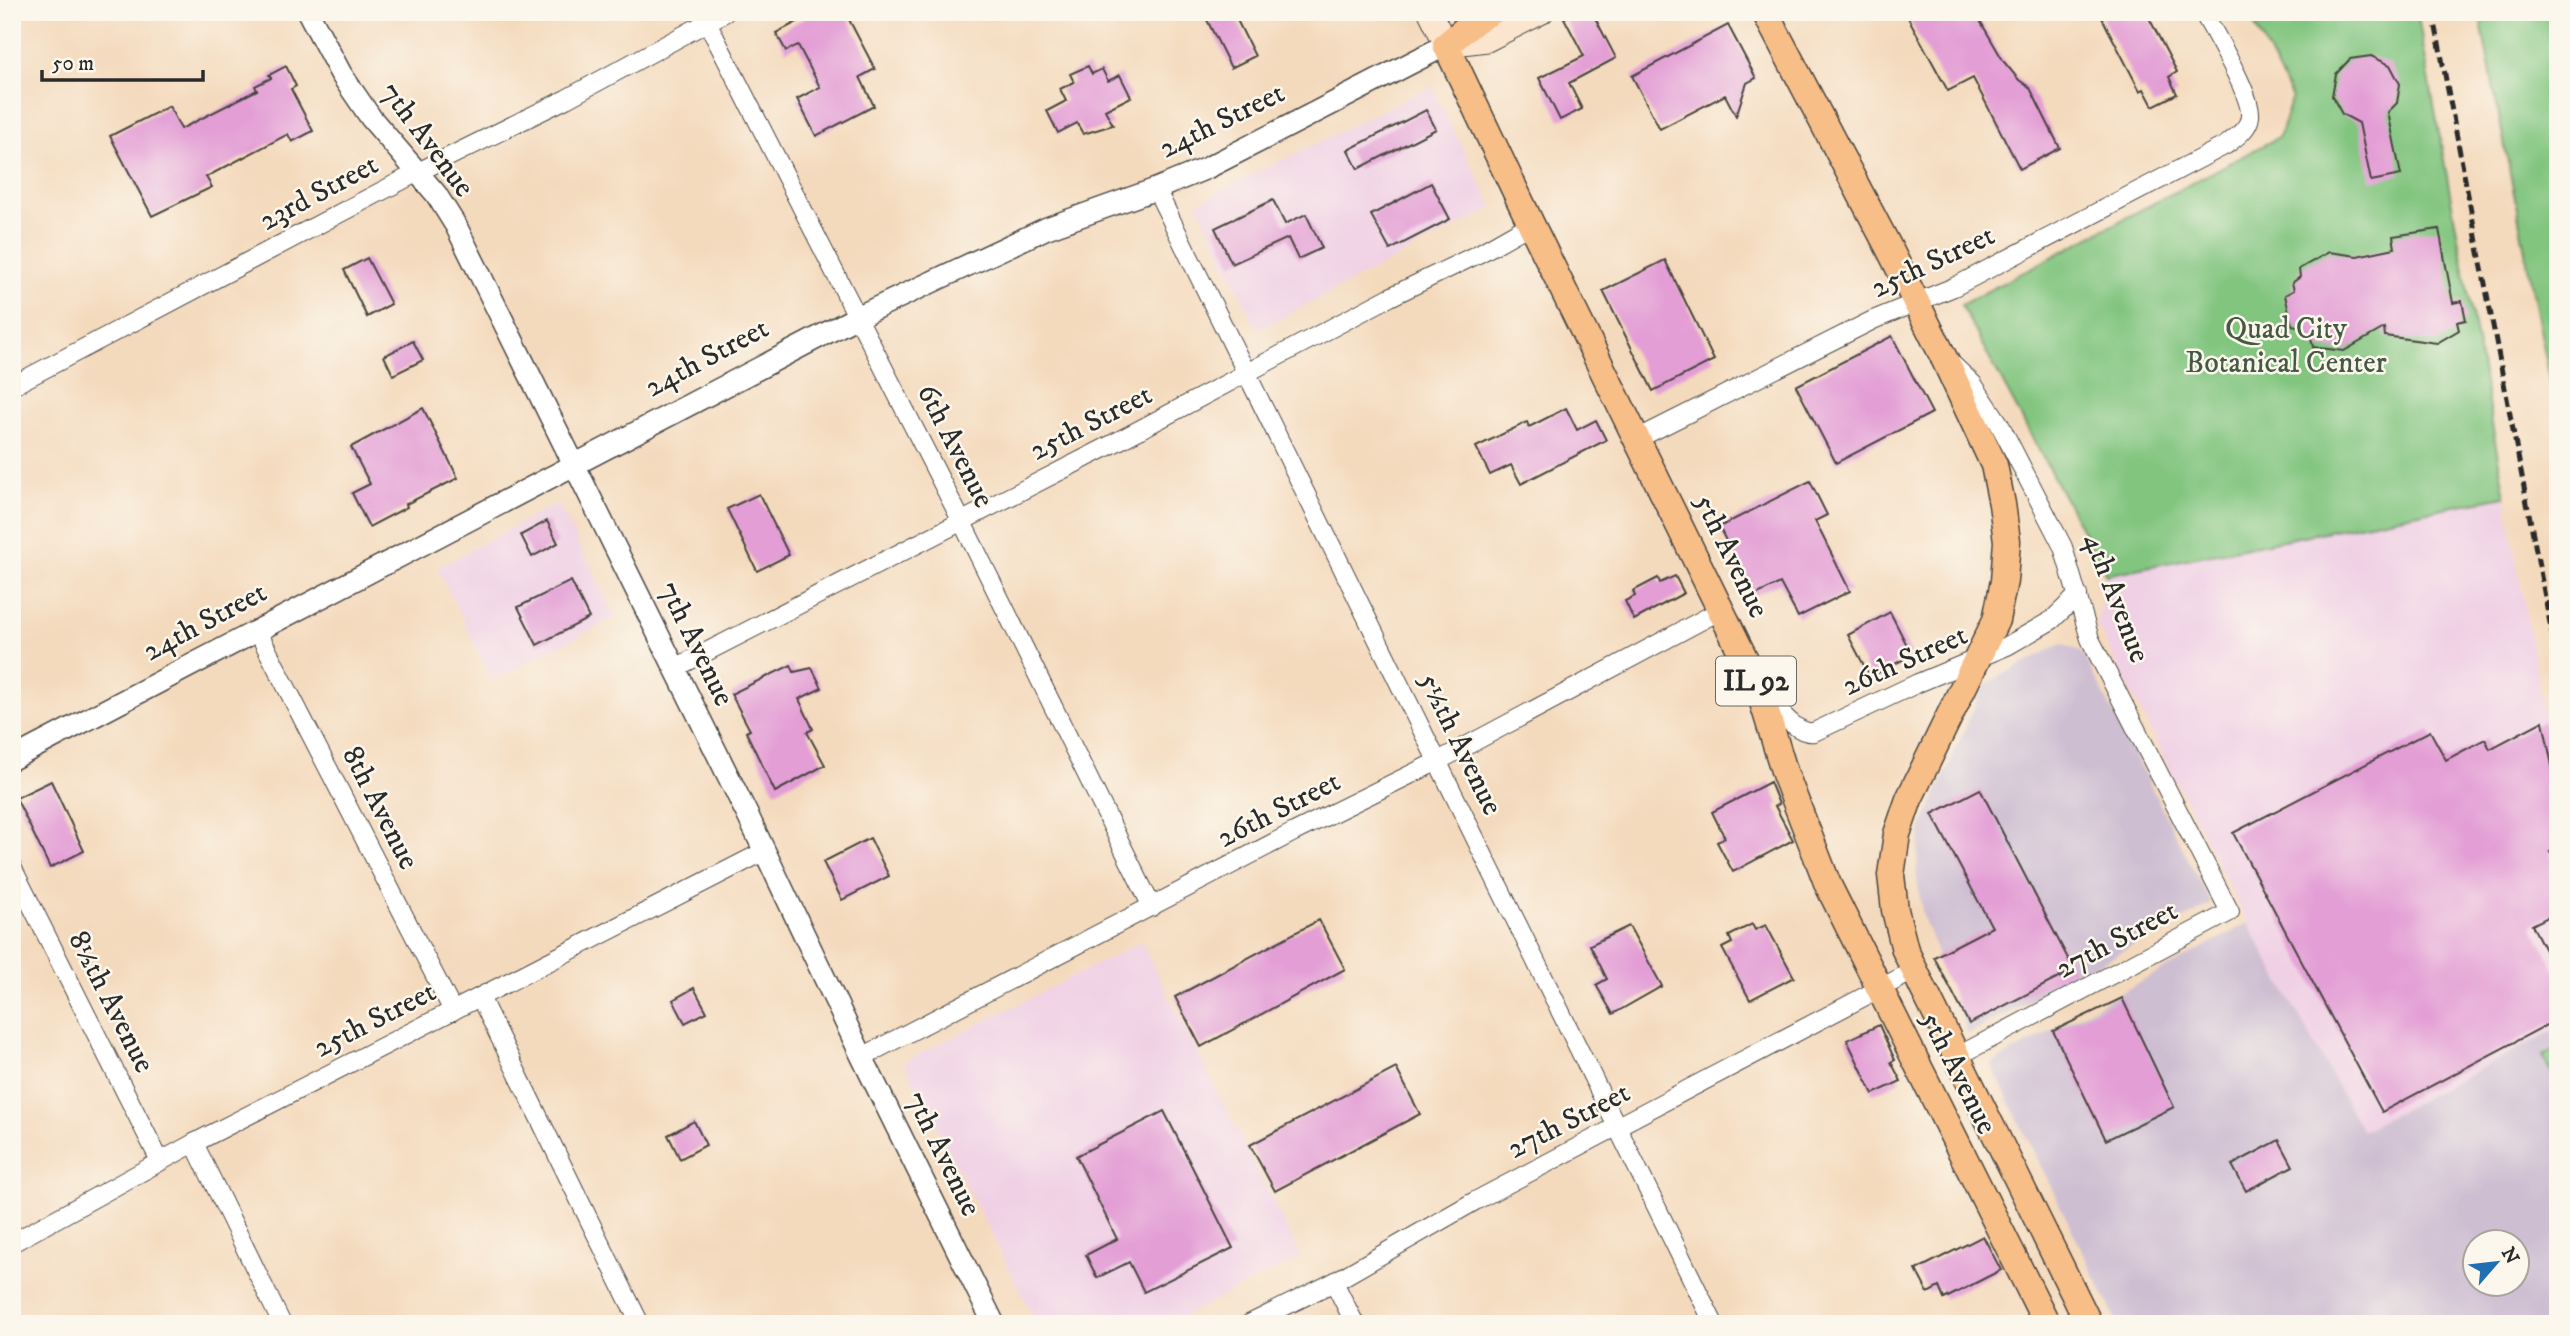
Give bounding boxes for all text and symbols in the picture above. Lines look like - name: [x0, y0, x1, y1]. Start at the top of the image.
- scale bar: [42, 38, 203, 82]
- text: 50 m: [52, 51, 94, 77]
- street label: 7th Avenue: [372, 75, 482, 205]
- street label: 24th Street: [1153, 75, 1291, 167]
- street label: 23rd Street: [253, 146, 385, 240]
- street label: 25th Street: [1865, 217, 2001, 307]
- street label: 24th Street: [639, 310, 775, 406]
- park label: Quad City Botanical Center: [2185, 311, 2387, 382]
- street label: 25th Street: [1024, 377, 1158, 469]
- street label: 6th Avenue: [908, 378, 1002, 514]
- street label: 5th Avenue: [1685, 488, 1777, 624]
- street label: 4th Avenue: [2074, 528, 2158, 668]
- street label: 24th Street: [137, 574, 273, 670]
- street label: 7th Avenue: [650, 576, 742, 712]
- street label: 26th Street: [1837, 617, 1973, 705]
- road number: IL 92: [1716, 656, 1796, 706]
- street label: 5½th Avenue: [1410, 667, 1510, 821]
- street label: 8th Avenue: [333, 740, 427, 876]
- street label: 26th Street: [1211, 763, 1347, 857]
- street label: 27th Street: [2050, 893, 2184, 987]
- street label: 8½th Avenue: [60, 925, 162, 1079]
- street label: 25th Street: [308, 974, 442, 1066]
- street label: 5th Avenue: [1911, 1005, 2005, 1141]
- street label: 27th Street: [1502, 1074, 1636, 1168]
- street label: 7th Avenue: [897, 1086, 989, 1222]
- north arrow: [2462, 1228, 2532, 1298]
- text: N: [2496, 1243, 2524, 1268]

